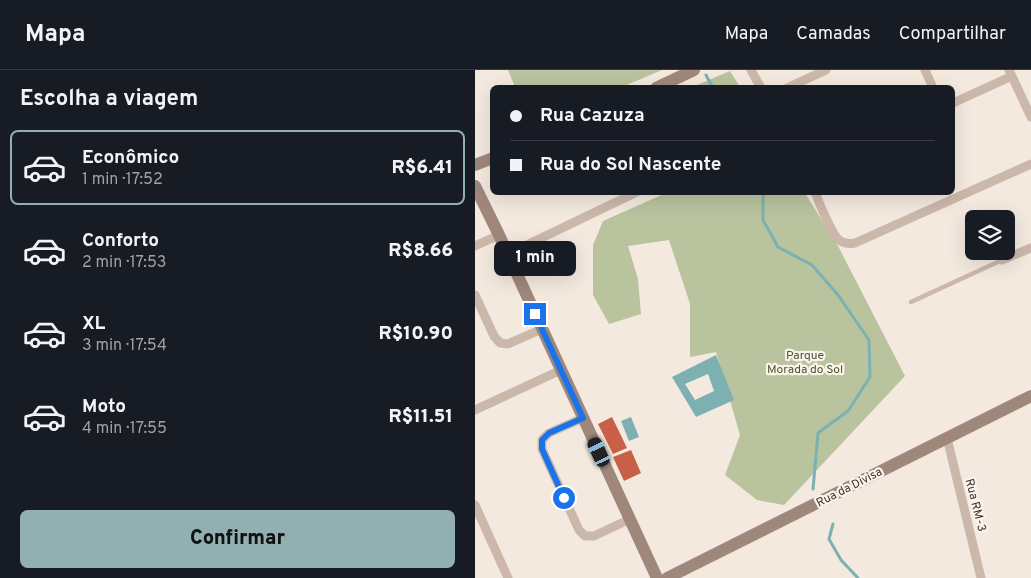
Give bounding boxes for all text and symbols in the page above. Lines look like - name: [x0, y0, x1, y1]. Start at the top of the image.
- text: Mapa: [25, 20, 85, 50]
- text: Mapa: [725, 23, 768, 46]
- text: Camadas: [796, 23, 871, 46]
- text: Compartilhar: [899, 23, 1006, 46]
- text: Escolha a viagem: [20, 86, 198, 113]
- text: Rua Cazuza: [540, 104, 645, 128]
- icon: car: [22, 145, 67, 190]
- text: Econômico: [82, 146, 179, 170]
- text: Rua do Sol Nascente: [540, 153, 721, 177]
- text: R$6.41: [392, 156, 453, 180]
- text: 1 min · 17:52: [82, 170, 163, 190]
- map controls: [965, 210, 1015, 260]
- button: layers: [965, 210, 1015, 260]
- icon: car: [22, 228, 67, 273]
- text: Conforto: [82, 229, 159, 253]
- text: R$8.66: [388, 239, 453, 263]
- callout: 1 min: [494, 242, 576, 276]
- text: 1 min: [515, 248, 555, 268]
- text: 2 min · 17:53: [82, 253, 166, 273]
- route end: [524, 303, 546, 325]
- icon: car: [22, 311, 67, 356]
- text: XL: [82, 312, 105, 336]
- text: R$10.90: [379, 322, 453, 346]
- text: 3 min · 17:54: [82, 336, 167, 356]
- park label: Parque Morada do Sol: [767, 348, 843, 378]
- icon: car: [22, 394, 67, 439]
- text: Moto: [82, 395, 126, 419]
- text: R$11.51: [388, 405, 453, 429]
- text: 4 min · 17:55: [82, 419, 167, 439]
- car: [585, 435, 612, 469]
- street label: Rua da Divisa: [814, 464, 885, 511]
- street label: Rua RM-3: [961, 477, 989, 533]
- route start: [553, 487, 575, 509]
- button: Confirmar: [20, 510, 455, 568]

